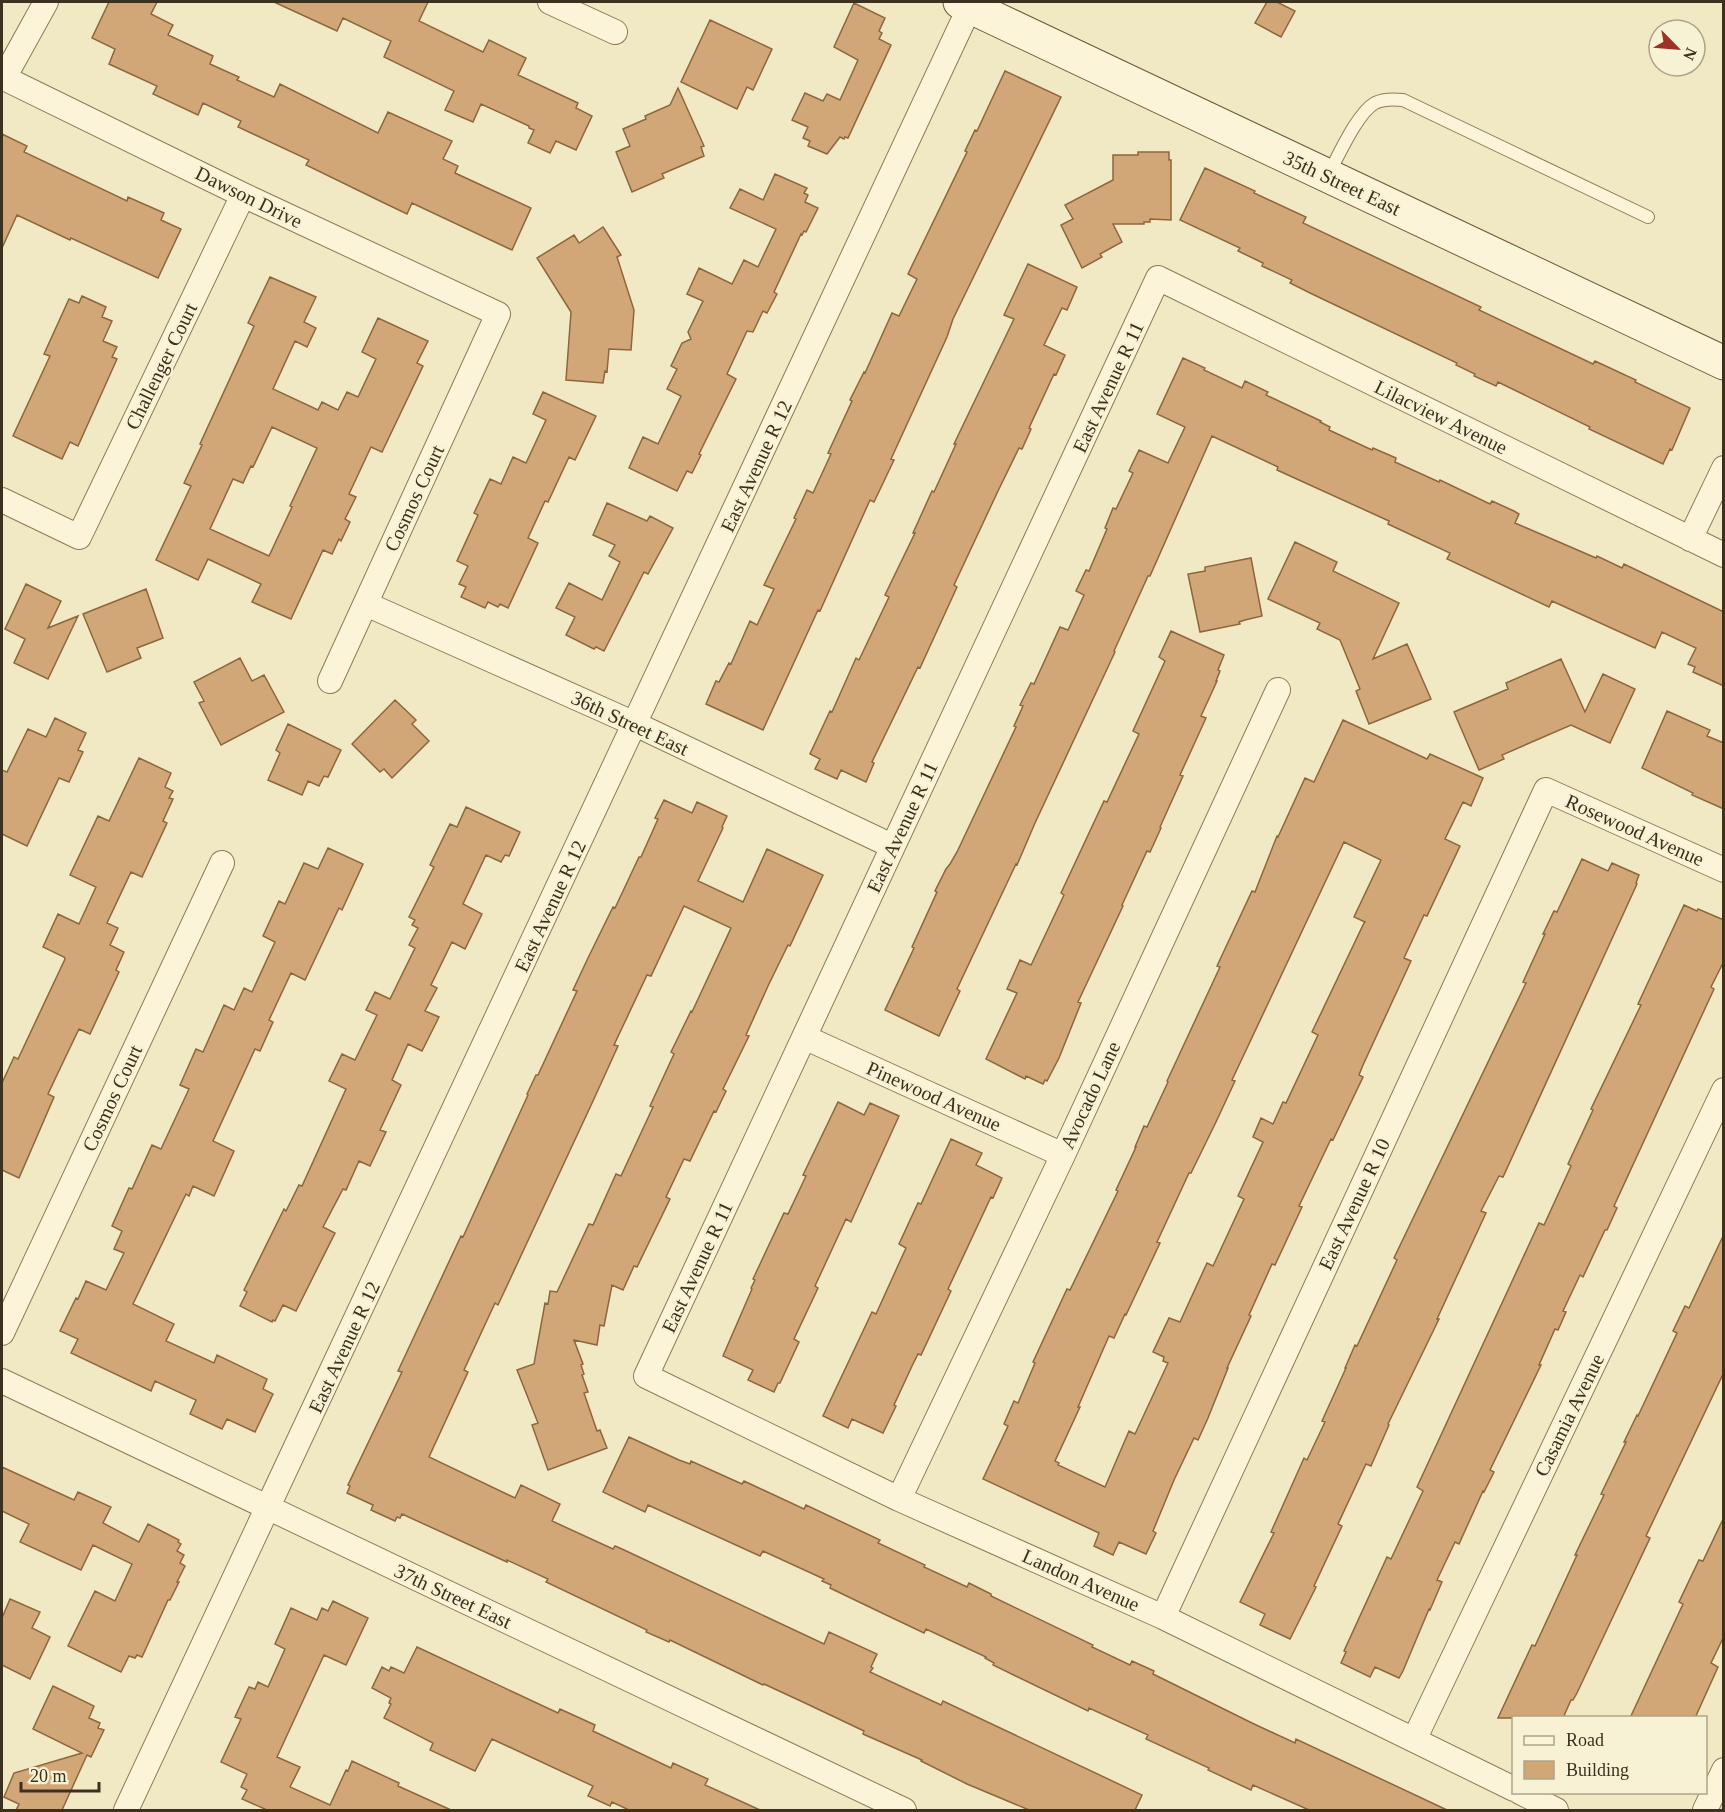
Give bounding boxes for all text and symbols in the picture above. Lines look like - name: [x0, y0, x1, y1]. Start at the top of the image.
- north arrow: [1647, 18, 1707, 78]
- text: N: [1680, 45, 1700, 63]
- street label: 35th Street East: [1280, 146, 1404, 220]
- street label: Dawson Drive: [192, 162, 306, 232]
- street label: Challenger Court: [121, 299, 202, 433]
- street label: East Avenue R 11: [1068, 318, 1148, 456]
- street label: Lilacview Avenue: [1371, 375, 1511, 459]
- street label: East Avenue R 12: [716, 397, 796, 535]
- street label: Cosmos Court: [380, 441, 448, 555]
- street label: 36th Street East: [568, 686, 692, 760]
- street label: East Avenue R 11: [862, 758, 942, 896]
- street label: Rosewood Avenue: [1562, 790, 1708, 870]
- street label: East Avenue R 12: [510, 837, 590, 975]
- street label: Avocado Lane: [1056, 1038, 1124, 1152]
- street label: Cosmos Court: [78, 1041, 146, 1155]
- street label: Pinewood Avenue: [863, 1057, 1005, 1136]
- street label: East Avenue R 10: [1314, 1135, 1394, 1273]
- street label: East Avenue R 11: [657, 1198, 737, 1336]
- street label: East Avenue R 12: [304, 1278, 384, 1416]
- street label: Casamia Avenue: [1530, 1350, 1608, 1480]
- street label: Landon Avenue: [1019, 1544, 1143, 1616]
- street label: 37th Street East: [391, 1559, 515, 1633]
- legend: [1512, 1716, 1707, 1794]
- text: Road: [1566, 1730, 1604, 1750]
- scale bar: [21, 1755, 99, 1793]
- text: Building: [1566, 1760, 1629, 1780]
- text: 20 m: [30, 1766, 67, 1786]

